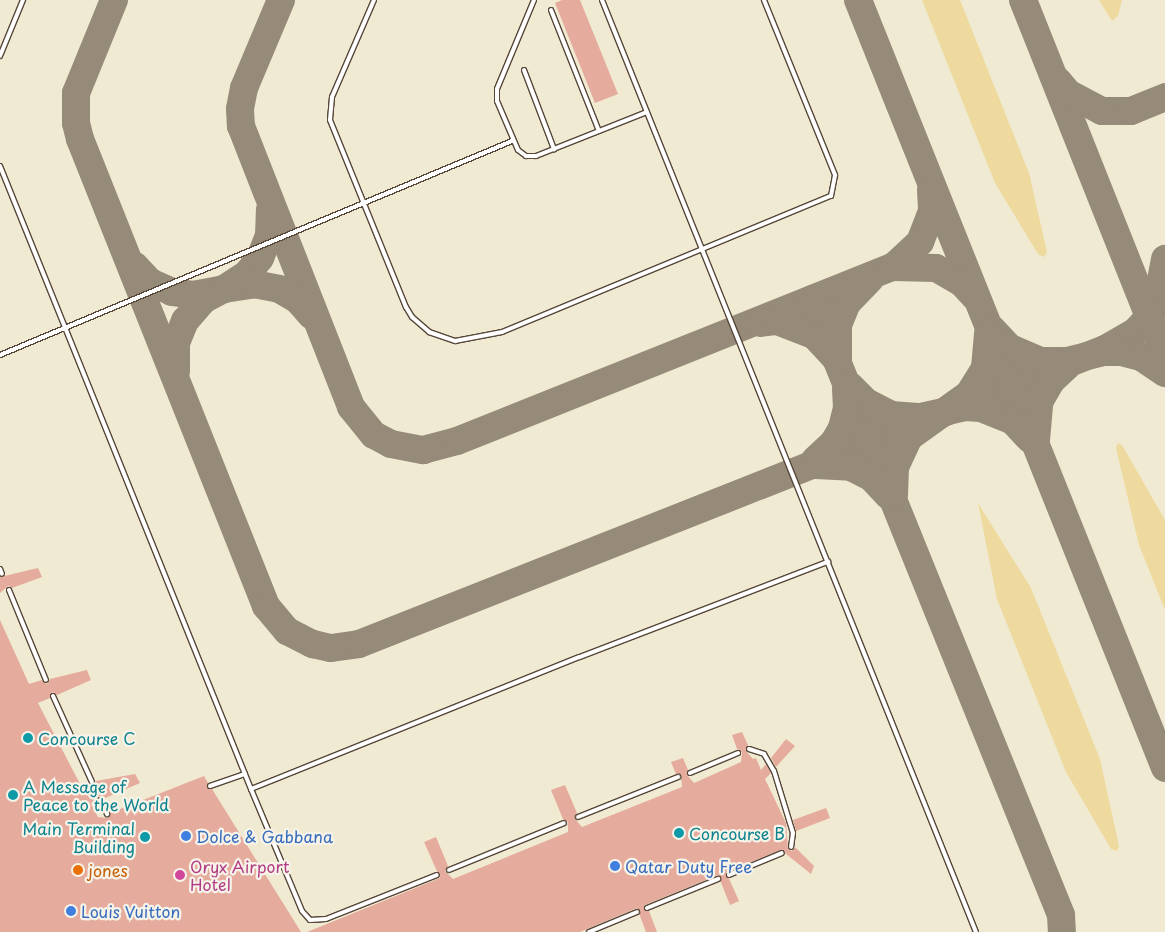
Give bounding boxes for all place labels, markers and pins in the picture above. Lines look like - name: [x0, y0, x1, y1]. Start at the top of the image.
- place label: Concourse C: [38, 728, 136, 748]
- marker: Concourse C: [22, 732, 34, 744]
- place label: A Message of Peace to the World: [23, 776, 169, 814]
- marker: A Message of Peace to the World: [7, 789, 19, 801]
- place label: Main Terminal Building: [23, 818, 135, 856]
- place label: Concourse B: [689, 823, 786, 843]
- place label: Dolce & Gabbana: [196, 826, 334, 846]
- marker: Concourse B: [673, 827, 685, 839]
- marker: Dolce & Gabbana: [180, 830, 192, 842]
- marker: Main Terminal Building: [139, 831, 151, 843]
- place label: Oryx Airport Hotel: [190, 856, 291, 894]
- place label: Qatar Duty Free: [625, 856, 754, 876]
- place label: jones: [88, 860, 128, 880]
- marker: Qatar Duty Free: [609, 860, 621, 872]
- marker: jones: [72, 864, 84, 876]
- marker: Oryx Airport Hotel: [174, 869, 186, 881]
- place label: Louis Vuitton: [81, 901, 180, 921]
- marker: Louis Vuitton: [65, 905, 77, 917]

